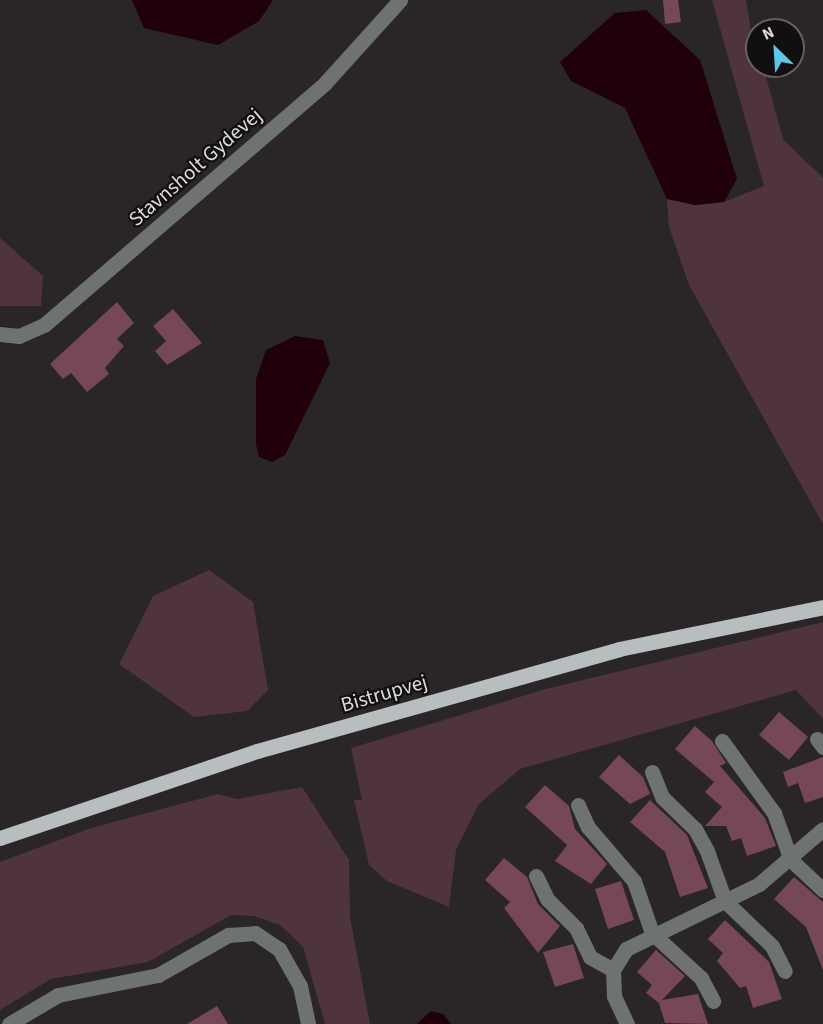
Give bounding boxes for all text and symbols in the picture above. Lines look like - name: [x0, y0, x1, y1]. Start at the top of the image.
- north arrow: [745, 18, 805, 78]
- text: N: [759, 21, 778, 46]
- street label: Stavnsholt Gydevej: [123, 102, 267, 232]
- street label: Bistrupvej: [338, 669, 430, 717]

